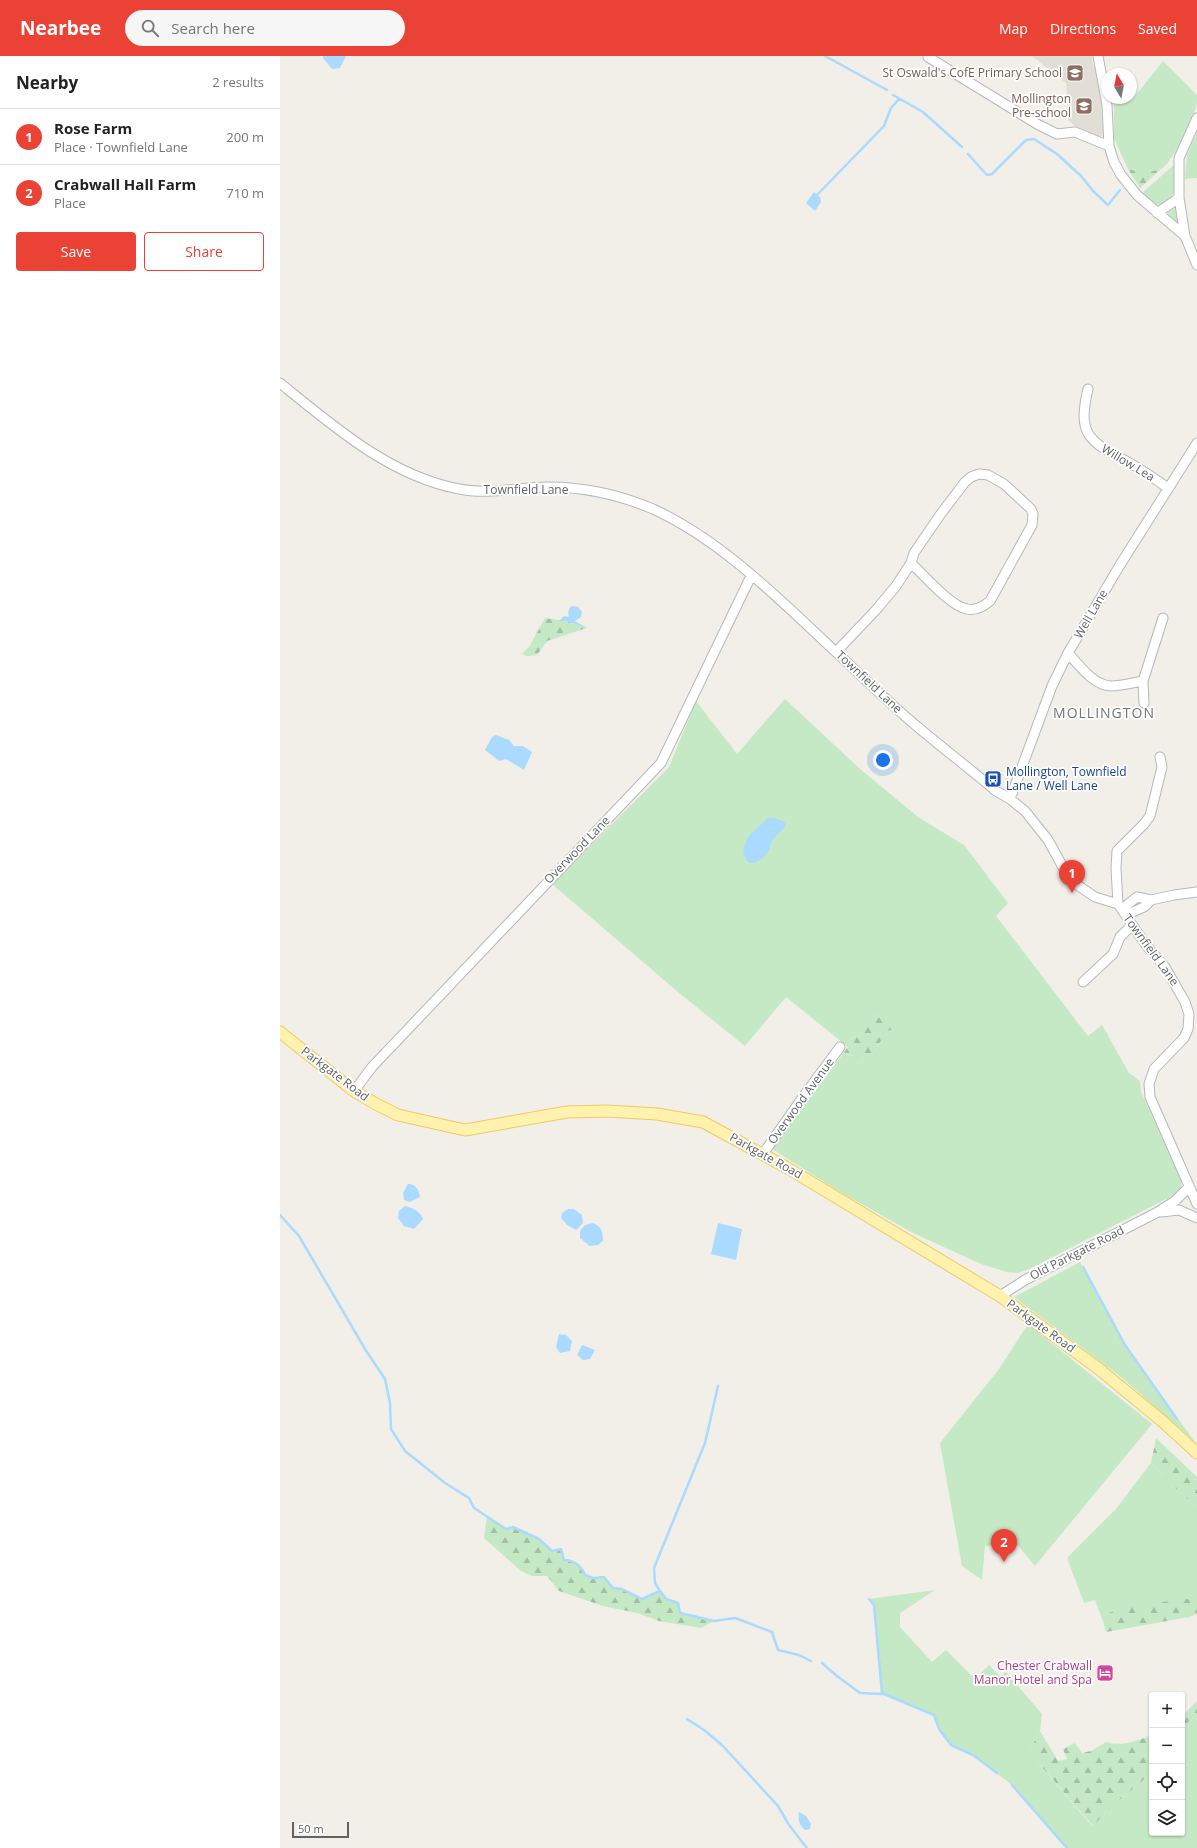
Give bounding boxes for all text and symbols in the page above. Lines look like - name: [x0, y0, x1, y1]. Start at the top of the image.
- search box: [125, 10, 405, 46]
- text: Nearbee: [20, 15, 101, 41]
- icon: search: [139, 17, 161, 39]
- text: Search here: [171, 18, 255, 38]
- text: Map: [999, 19, 1028, 38]
- text: Directions: [1050, 19, 1116, 38]
- text: Saved: [1138, 19, 1177, 38]
- school or university icon: St Oswald's CofE Primary School: [1065, 63, 1085, 83]
- place label: St Oswald's CofE Primary School: [882, 64, 1062, 81]
- north arrow: [1101, 68, 1137, 104]
- text: Nearby: [16, 71, 78, 94]
- text: 2 results: [212, 73, 264, 91]
- place label: Mollington Pre-school: [1011, 90, 1071, 121]
- school or university icon: Mollington Pre-school: [1074, 96, 1094, 116]
- text: Rose Farm: [54, 118, 132, 138]
- text: 1: [25, 128, 33, 146]
- text: 200 m: [226, 128, 264, 146]
- text: Place · Townfield Lane: [54, 138, 188, 156]
- text: Crabwall Hall Farm: [54, 174, 196, 194]
- text: 2: [25, 184, 33, 202]
- text: 710 m: [226, 184, 264, 202]
- text: Place: [54, 194, 86, 212]
- button: Save: [16, 232, 136, 271]
- button: Share: [144, 232, 264, 271]
- street label: Willow Lea: [1098, 440, 1158, 485]
- street label: Townfield Lane: [484, 481, 569, 498]
- street label: Well Lane: [1070, 586, 1112, 641]
- street label: Townfield Lane: [833, 646, 906, 717]
- district label: MOLLINGTON: [1053, 703, 1155, 722]
- your location: [873, 750, 893, 770]
- place label: Mollington, Townfield Lane / Well Lane: [1006, 763, 1127, 794]
- bus stop icon: Mollington, Townfield Lane / Well Lane: [983, 769, 1003, 789]
- street label: Overwood Lane: [540, 812, 614, 887]
- pin: 1: [1059, 860, 1085, 893]
- street label: Townfield Lane: [1120, 910, 1183, 989]
- street label: Parkgate Road: [298, 1042, 373, 1105]
- street label: Overwood Avenue: [763, 1054, 838, 1147]
- street label: Parkgate Road: [727, 1128, 806, 1183]
- street label: Old Parkgate Road: [1027, 1221, 1127, 1284]
- street label: Parkgate Road: [1004, 1295, 1079, 1356]
- pin: 2: [991, 1529, 1017, 1562]
- place label: Chester Crabwall Manor Hotel and Spa: [974, 1657, 1092, 1688]
- hotel icon: Chester Crabwall Manor Hotel and Spa: [1095, 1663, 1115, 1683]
- map controls: [1149, 1692, 1185, 1836]
- button: +: [1149, 1692, 1185, 1728]
- button: −: [1149, 1728, 1185, 1764]
- button: locate: [1149, 1764, 1185, 1800]
- button: layers: [1149, 1800, 1185, 1836]
- scale bar: [292, 1820, 349, 1839]
- text: 50 m: [298, 1821, 324, 1836]

